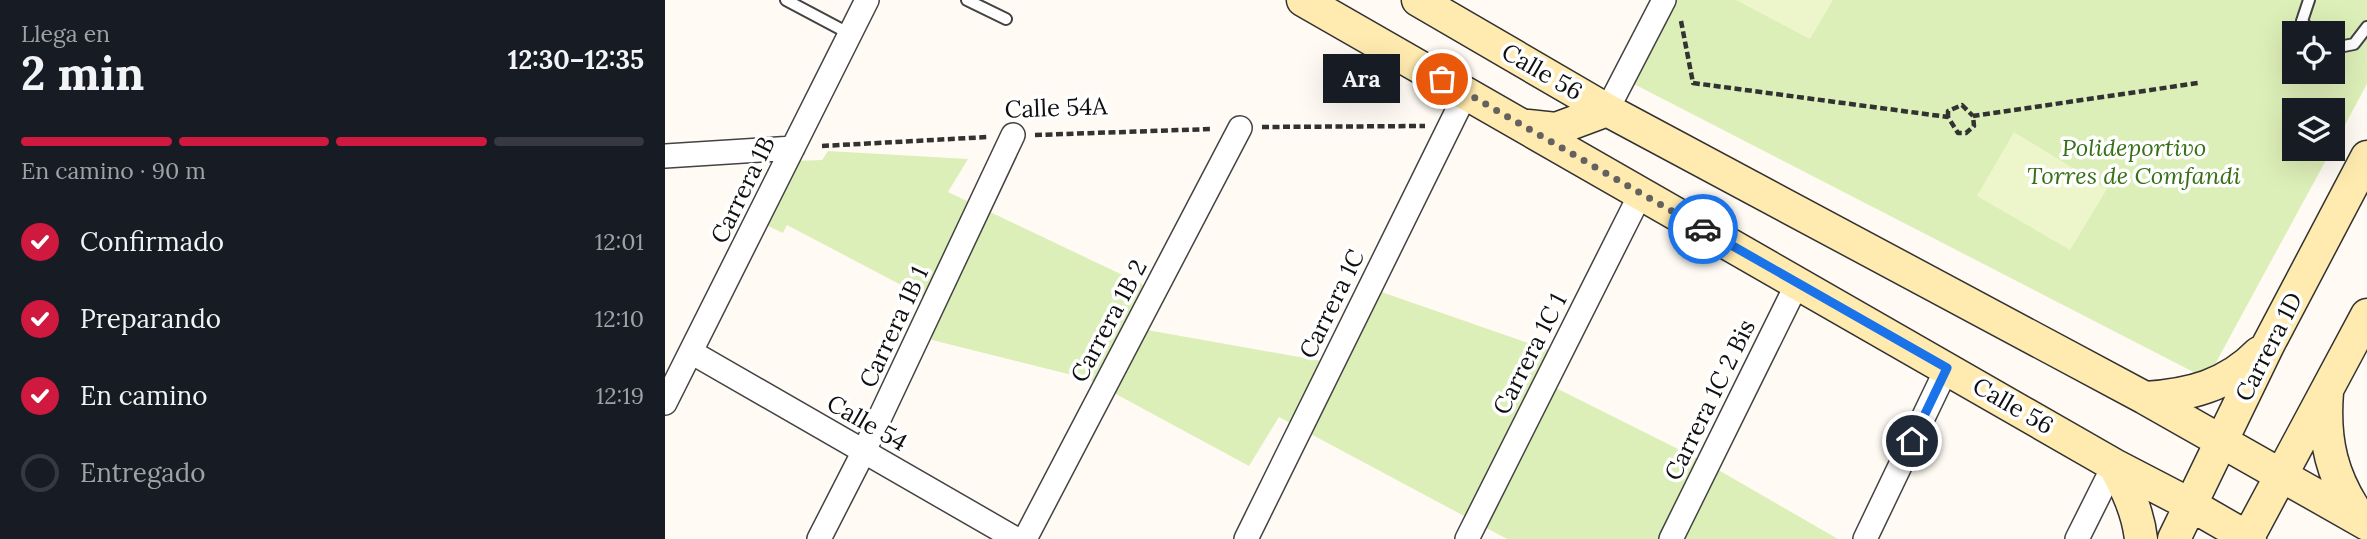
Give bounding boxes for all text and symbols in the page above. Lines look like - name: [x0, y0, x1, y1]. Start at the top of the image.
- text: Llega en: [21, 19, 110, 48]
- map controls: [2282, 21, 2345, 161]
- button: locate: [2282, 21, 2345, 84]
- street label: Calle 56: [1496, 36, 1588, 107]
- text: 12:30–12:35: [508, 43, 644, 76]
- text: 2 min: [21, 44, 144, 103]
- pin: [1412, 49, 1472, 109]
- callout: Ara: [1323, 55, 1400, 104]
- icon: bag: [1423, 60, 1461, 98]
- text: Ara: [1342, 64, 1381, 93]
- street label: Calle 54A: [1004, 90, 1109, 125]
- button: layers: [2282, 98, 2345, 161]
- street label: Carrera 1B: [703, 131, 782, 248]
- park label: Polideportivo Torres de Comfandi: [2027, 132, 2241, 191]
- text: En camino · 90 m: [21, 156, 206, 185]
- courier: [1668, 194, 1738, 264]
- icon: car: [1684, 210, 1722, 248]
- icon: check: [21, 223, 59, 261]
- text: Confirmado: [80, 225, 224, 258]
- text: 12:01: [595, 227, 644, 256]
- street label: Carrera 1C: [1292, 244, 1371, 363]
- street label: Carrera 1B 2: [1063, 254, 1154, 387]
- street label: Carrera 1B 1: [852, 261, 935, 392]
- street label: Carrera 1D: [2228, 287, 2309, 407]
- street label: Carrera 1C 1: [1486, 288, 1573, 420]
- icon: check: [21, 300, 59, 338]
- text: Preparando: [80, 302, 221, 335]
- text: 12:10: [595, 304, 644, 333]
- street label: Carrera 1C 2 Bis: [1657, 314, 1762, 485]
- street label: Calle 56: [1967, 370, 2059, 441]
- icon: check: [21, 377, 59, 415]
- text: En camino: [80, 379, 208, 412]
- text: 12:19: [596, 381, 644, 410]
- street label: Calle 54: [822, 387, 913, 458]
- pin: [1882, 411, 1942, 471]
- icon: home: [1893, 422, 1931, 460]
- text: Entregado: [80, 456, 206, 489]

